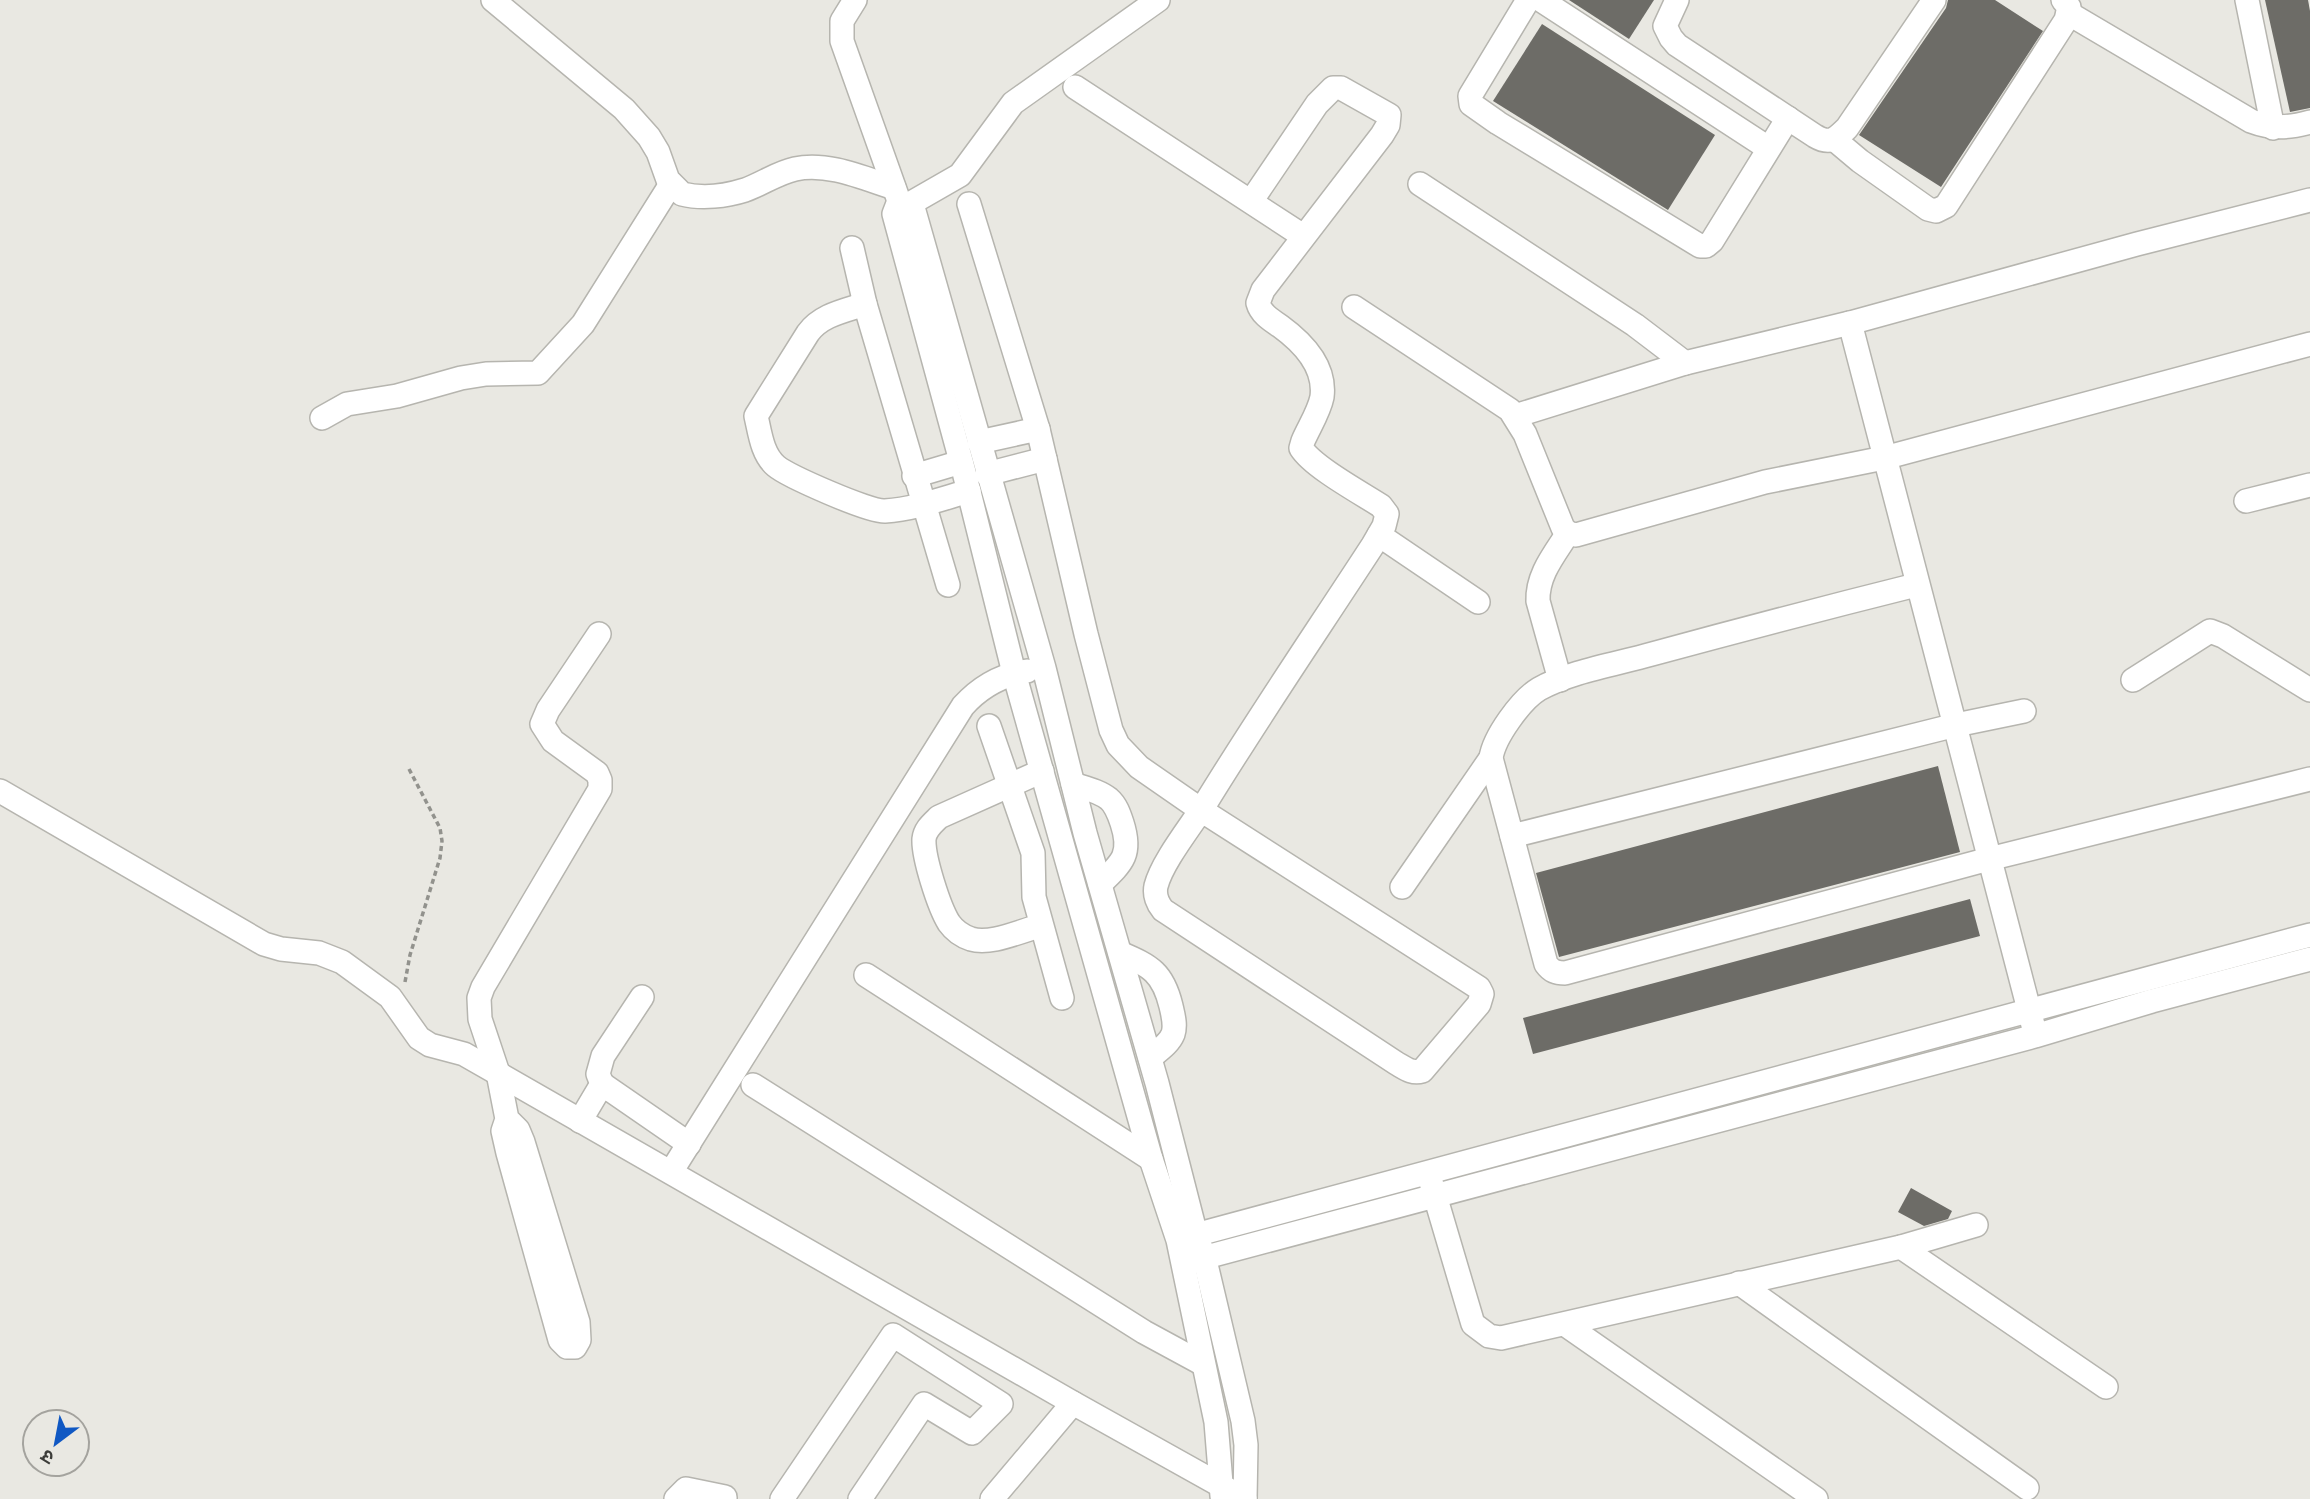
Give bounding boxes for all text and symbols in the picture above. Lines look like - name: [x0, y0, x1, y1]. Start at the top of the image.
- north arrow: [21, 1408, 91, 1478]
- text: उ: [36, 1445, 58, 1470]

